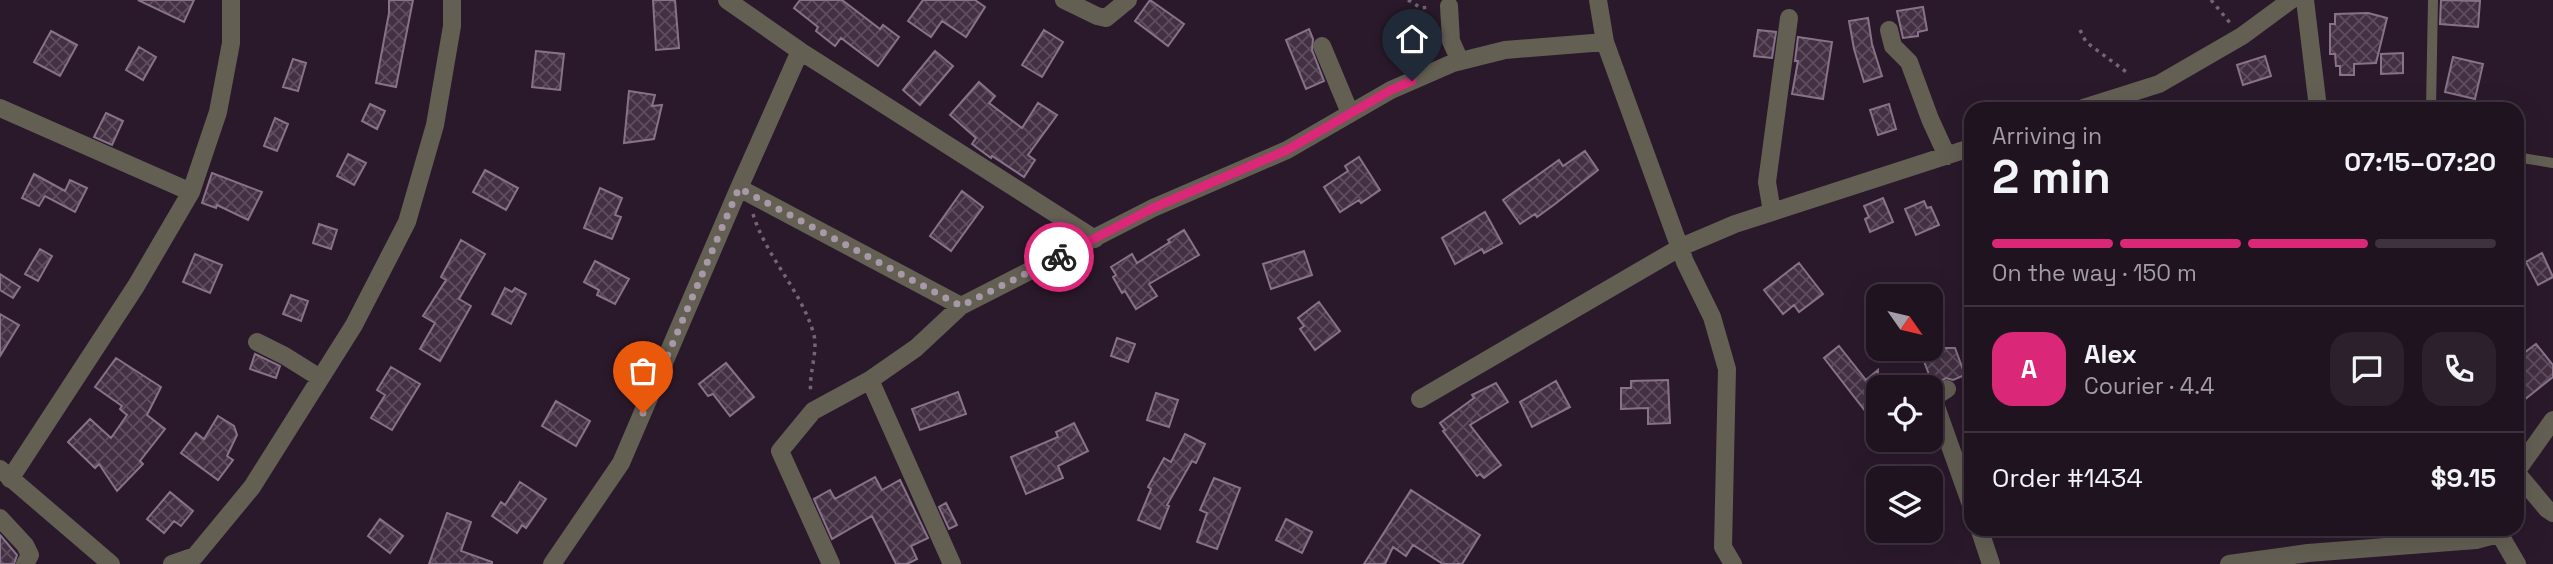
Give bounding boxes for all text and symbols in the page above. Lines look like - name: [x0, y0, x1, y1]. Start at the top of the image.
- pin: [1382, 9, 1442, 81]
- icon: home: [1393, 20, 1431, 58]
- text: Arriving in: [1992, 121, 2102, 151]
- text: 07:15–07:20: [2344, 145, 2496, 179]
- text: 2 min: [1992, 148, 2111, 206]
- courier: [1024, 222, 1094, 292]
- icon: bike: [1040, 238, 1078, 276]
- text: On the way · 150 m: [1992, 258, 2197, 288]
- north arrow: [1866, 284, 1942, 360]
- map controls: [1866, 284, 1943, 543]
- button: chat: [2330, 332, 2404, 406]
- button: phone: [2422, 332, 2496, 406]
- text: Alex: [2084, 337, 2137, 371]
- pin: [613, 341, 673, 413]
- icon: bag: [624, 352, 662, 390]
- text: A: [2021, 352, 2037, 386]
- text: Courier · 4.4: [2084, 371, 2214, 401]
- button: locate: [1866, 375, 1943, 452]
- text: Order #1434: [1992, 461, 2143, 495]
- text: $9.15: [2431, 461, 2496, 495]
- button: layers: [1866, 466, 1943, 543]

